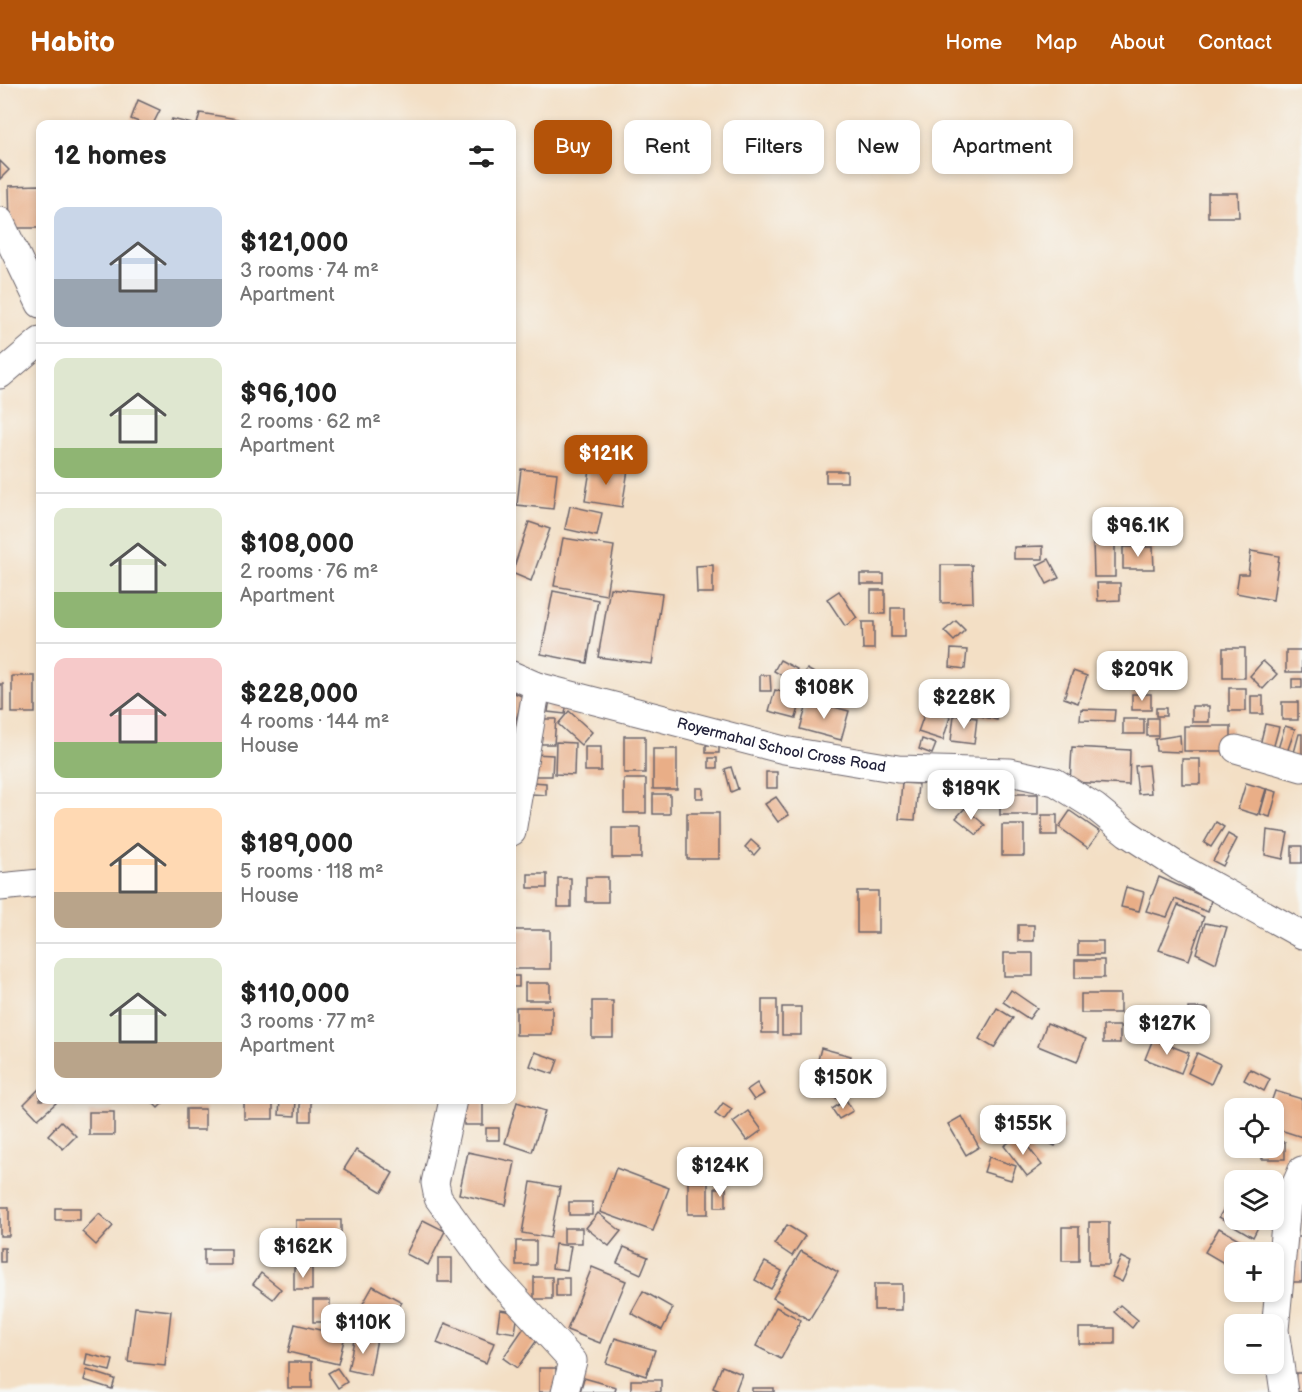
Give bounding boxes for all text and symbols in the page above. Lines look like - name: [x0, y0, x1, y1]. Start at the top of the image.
- text: Habito: [30, 26, 115, 59]
- text: Home: [945, 30, 1002, 55]
- text: Map: [1035, 30, 1077, 55]
- text: About: [1110, 30, 1165, 55]
- text: Contact: [1198, 30, 1272, 55]
- chip: Buy: [534, 120, 612, 174]
- chip: Rent: [624, 120, 711, 174]
- chip: Filters: [723, 120, 824, 174]
- chip: New: [836, 120, 920, 174]
- chip: Apartment: [932, 120, 1073, 174]
- icon: filters: [465, 140, 498, 173]
- text: 12 homes: [54, 141, 166, 172]
- text: $121,000: [240, 228, 348, 259]
- icon: home: [102, 231, 174, 303]
- text: 3 rooms · 74 m²: [240, 259, 379, 283]
- text: Apartment: [240, 283, 335, 307]
- text: $96,100: [240, 379, 337, 410]
- icon: home: [102, 382, 174, 454]
- text: 2 rooms · 62 m²: [240, 410, 381, 434]
- text: Apartment: [240, 434, 335, 458]
- pin: $121K: [564, 435, 648, 486]
- text: $121K: [578, 442, 634, 466]
- pin: $96.1K: [1089, 507, 1187, 558]
- text: $96.1K: [1106, 514, 1170, 538]
- text: $108,000: [240, 529, 354, 560]
- icon: home: [102, 532, 174, 604]
- text: 2 rooms · 76 m²: [240, 560, 378, 584]
- text: Apartment: [240, 584, 335, 608]
- pin: $209K: [1100, 651, 1184, 702]
- text: $209K: [1111, 658, 1173, 682]
- pin: $108K: [782, 669, 866, 720]
- text: $108K: [794, 676, 854, 700]
- text: $228,000: [240, 679, 358, 710]
- pin: $228K: [922, 679, 1006, 730]
- icon: home: [102, 682, 174, 754]
- text: $228K: [933, 686, 995, 710]
- text: 4 rooms · 144 m²: [240, 710, 389, 734]
- street label: Royermahal School Cross Road: [675, 714, 887, 777]
- text: House: [240, 734, 299, 758]
- pin: $189K: [929, 770, 1013, 821]
- text: $189K: [942, 777, 1000, 801]
- text: $189,000: [240, 829, 353, 860]
- icon: home: [102, 832, 174, 904]
- text: 5 rooms · 118 m²: [240, 860, 384, 884]
- text: House: [240, 884, 299, 908]
- text: $110,000: [240, 979, 350, 1010]
- icon: home: [102, 982, 174, 1054]
- pin: $127K: [1125, 1005, 1209, 1056]
- text: 3 rooms · 77 m²: [240, 1010, 375, 1034]
- text: $127K: [1138, 1012, 1196, 1036]
- text: Apartment: [240, 1034, 335, 1058]
- pin: $150K: [801, 1059, 885, 1110]
- text: $150K: [813, 1066, 873, 1090]
- map controls: [1224, 1098, 1284, 1374]
- button: locate: [1224, 1098, 1284, 1158]
- pin: $155K: [981, 1105, 1065, 1156]
- text: $155K: [994, 1112, 1052, 1136]
- pin: $124K: [678, 1147, 762, 1198]
- text: $124K: [691, 1154, 749, 1178]
- button: layers: [1224, 1170, 1284, 1230]
- pin: $162K: [261, 1228, 345, 1279]
- text: $162K: [273, 1235, 333, 1259]
- button: +: [1224, 1242, 1284, 1302]
- pin: $110K: [321, 1304, 405, 1355]
- text: $110K: [335, 1311, 391, 1335]
- button: −: [1224, 1314, 1284, 1374]

